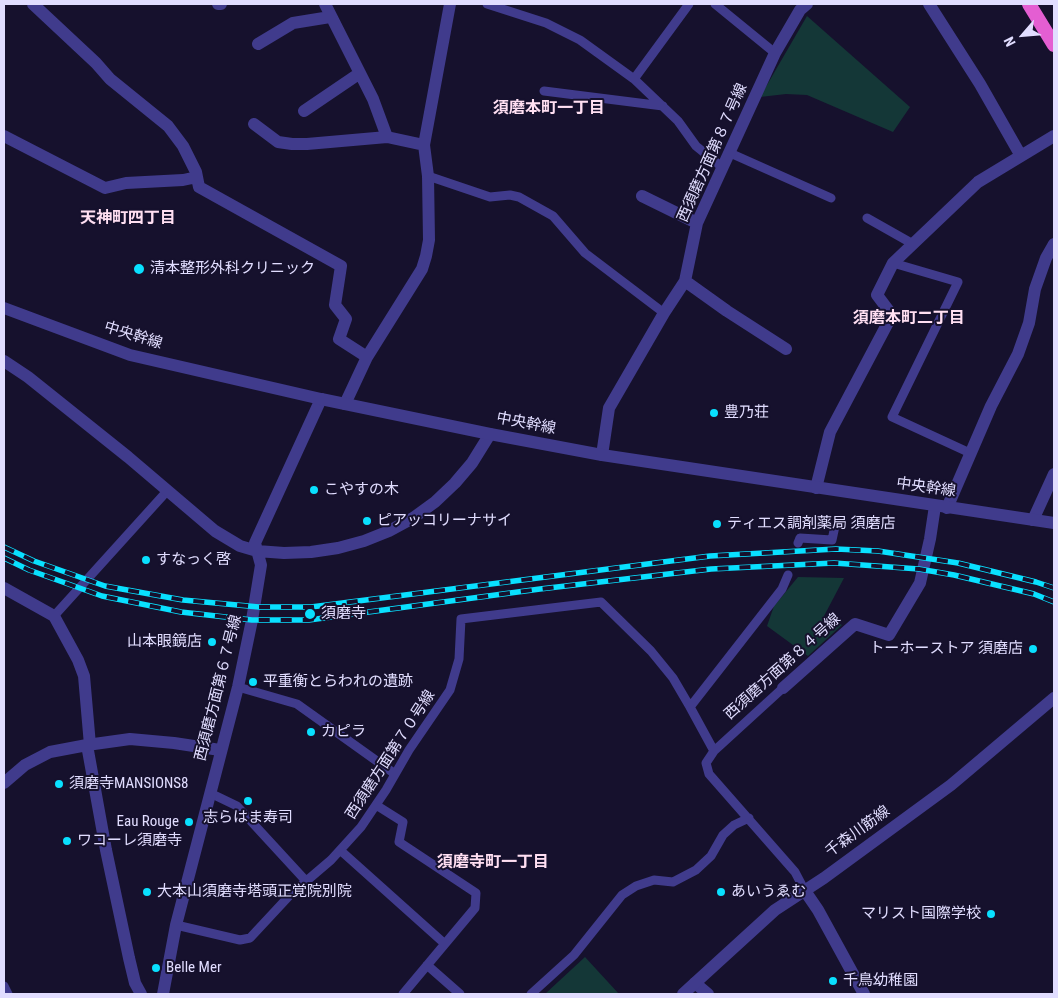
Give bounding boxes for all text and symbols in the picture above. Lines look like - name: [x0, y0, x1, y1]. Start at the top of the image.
- north arrow: [998, 10, 1048, 60]
- text: N: [1001, 34, 1019, 49]
- street label: 西須磨方面第８７号線: [674, 81, 752, 225]
- district label: 須磨本町一丁目: [493, 99, 605, 119]
- district label: 天神町四丁目: [80, 209, 176, 229]
- place label: 清本整形外科クリニック: [150, 260, 315, 278]
- marker: 清本整形外科クリニック: [132, 262, 146, 276]
- district label: 須磨本町二丁目: [853, 309, 965, 329]
- street label: 中央幹線: [102, 319, 164, 353]
- place label: 豊乃荘: [724, 404, 769, 422]
- marker: 豊乃荘: [708, 407, 720, 419]
- street label: 中央幹線: [495, 409, 557, 439]
- street label: 中央幹線: [895, 475, 957, 501]
- place label: こやすの木: [324, 481, 399, 499]
- marker: こやすの木: [308, 484, 320, 496]
- place label: ピアッコリーナサイ: [377, 512, 512, 530]
- marker: ピアッコリーナサイ: [361, 515, 373, 527]
- place label: ティエス調剤薬局 須磨店: [727, 515, 895, 533]
- marker: ティエス調剤薬局 須磨店: [711, 518, 723, 530]
- place label: すなっく啓: [156, 551, 231, 569]
- marker: すなっく啓: [140, 554, 152, 566]
- place label: 須磨寺: [321, 605, 366, 623]
- marker: 須磨寺: [303, 607, 317, 621]
- street label: 西須磨方面第８４号線: [721, 610, 845, 724]
- street label: 西須磨方面第６７号線: [192, 613, 246, 763]
- place label: 山本眼鏡店: [127, 633, 202, 651]
- marker: 山本眼鏡店: [206, 636, 218, 648]
- place label: トーホーストア 須磨店: [870, 640, 1023, 658]
- marker: トーホーストア 須磨店: [1027, 643, 1039, 655]
- place label: 平重衡とらわれの遺跡: [263, 673, 413, 691]
- marker: 平重衡とらわれの遺跡: [247, 676, 259, 688]
- street label: 西須磨方面第７０号線: [343, 687, 439, 823]
- place label: カピラ: [321, 723, 366, 741]
- marker: カピラ: [305, 726, 317, 738]
- place label: 須磨寺MANSIONS8: [69, 775, 188, 793]
- marker: 須磨寺MANSIONS8: [53, 778, 65, 790]
- marker: 志らはま寿司: [242, 795, 254, 807]
- street label: 千森川筋線: [822, 803, 894, 861]
- place label: 志らはま寿司: [203, 809, 293, 827]
- place label: Eau Rouge: [116, 813, 179, 831]
- marker: Eau Rouge: [183, 816, 195, 828]
- place label: ワコーレ須磨寺: [77, 832, 182, 850]
- marker: ワコーレ須磨寺: [61, 835, 73, 847]
- district label: 須磨寺町一丁目: [437, 853, 549, 873]
- place label: 大本山須磨寺塔頭正覚院別院: [157, 883, 352, 901]
- place label: あいうゑむ: [731, 883, 806, 901]
- marker: 大本山須磨寺塔頭正覚院別院: [141, 886, 153, 898]
- marker: あいうゑむ: [715, 886, 727, 898]
- place label: マリスト国際学校: [861, 905, 981, 923]
- marker: マリスト国際学校: [985, 908, 997, 920]
- place label: Belle Mer: [166, 959, 222, 977]
- marker: Belle Mer: [150, 962, 162, 974]
- place label: 千鳥幼稚園: [843, 972, 918, 990]
- marker: 千鳥幼稚園: [827, 975, 839, 987]

